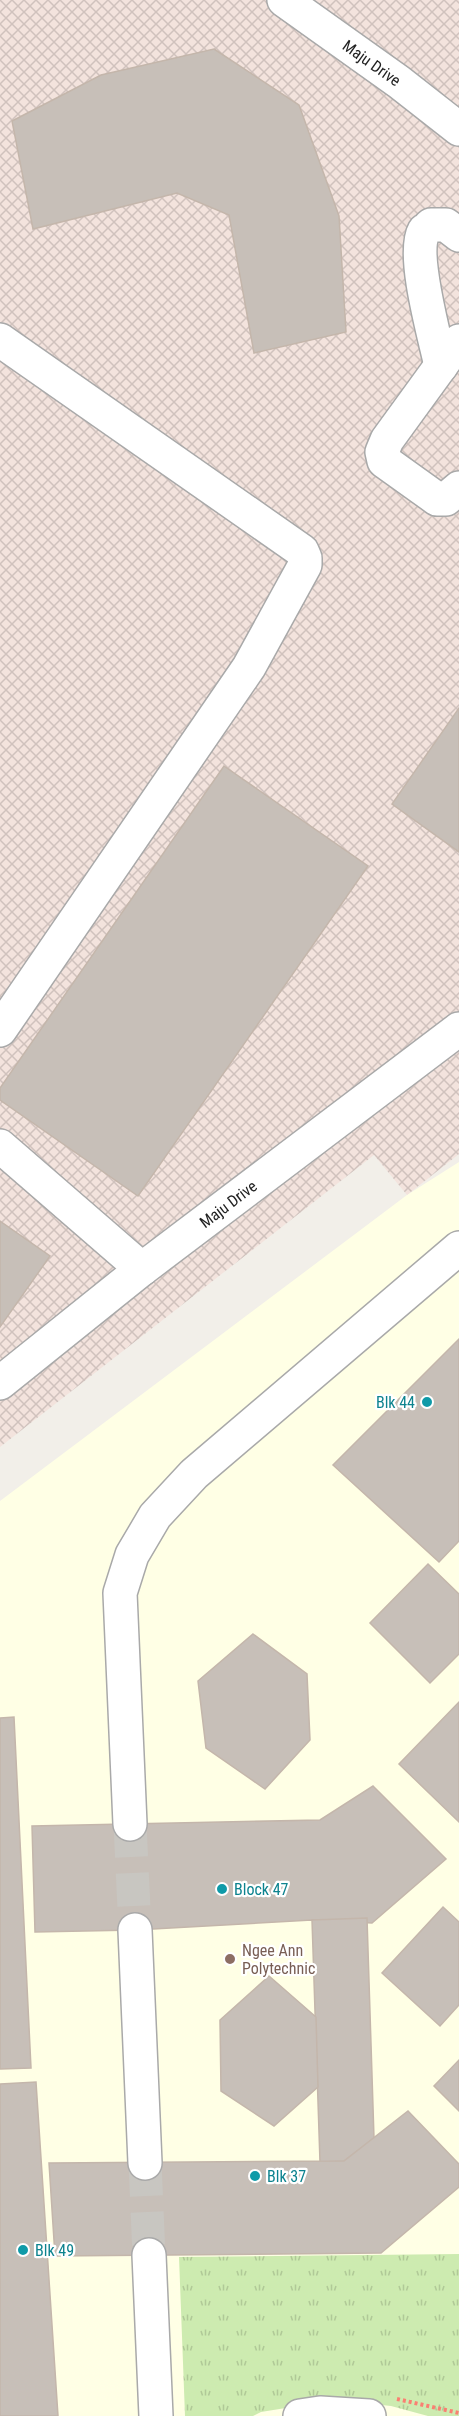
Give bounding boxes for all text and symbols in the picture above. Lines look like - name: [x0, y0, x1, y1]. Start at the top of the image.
- street label: Maju Drive: [339, 36, 404, 90]
- street label: Maju Drive: [196, 1177, 261, 1232]
- place label: Blk 44: [376, 1393, 415, 1412]
- marker: Blk 44: [420, 1395, 434, 1409]
- place label: Block 47: [234, 1880, 289, 1899]
- marker: Block 47: [215, 1882, 229, 1896]
- place label: Ngee Ann Polytechnic: [242, 1941, 315, 1978]
- marker: Ngee Ann Polytechnic: [223, 1952, 237, 1966]
- place label: Blk 37: [267, 2167, 306, 2186]
- marker: Blk 37: [248, 2169, 262, 2183]
- place label: Blk 49: [35, 2241, 74, 2260]
- marker: Blk 49: [16, 2243, 30, 2257]

